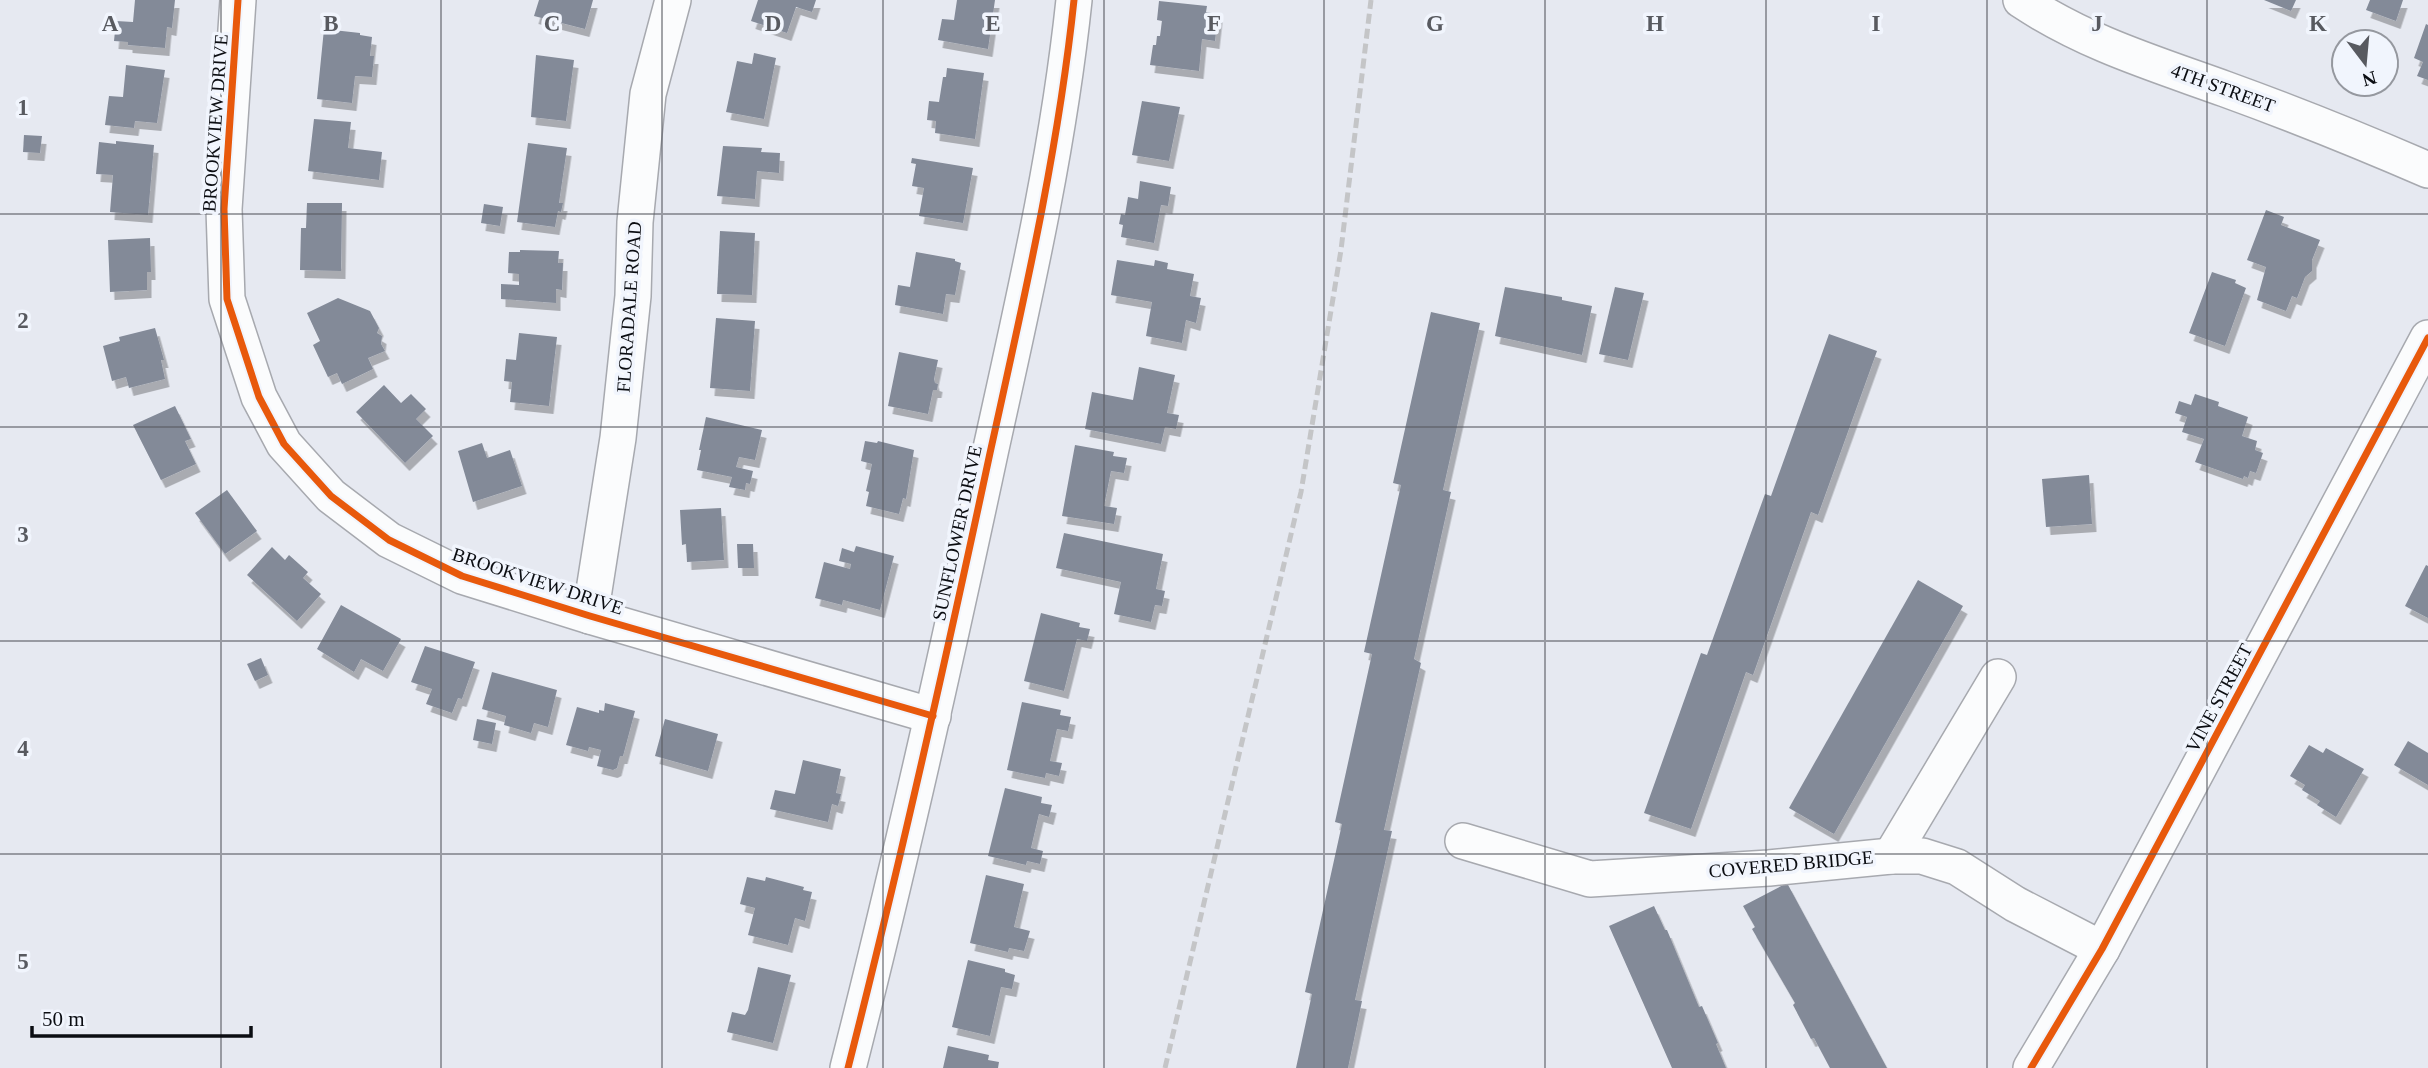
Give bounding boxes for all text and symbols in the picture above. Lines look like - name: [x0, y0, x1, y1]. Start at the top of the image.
- text: A: [102, 11, 119, 36]
- text: B: [323, 11, 339, 36]
- text: C: [544, 11, 560, 36]
- text: D: [765, 11, 781, 36]
- text: E: [985, 11, 1001, 36]
- text: F: [1207, 11, 1221, 36]
- text: G: [1426, 11, 1444, 36]
- text: H: [1646, 11, 1664, 36]
- text: I: [1872, 11, 1881, 36]
- text: J: [2091, 11, 2103, 36]
- text: K: [2309, 11, 2327, 36]
- north arrow: [2330, 28, 2400, 98]
- street label: BROOKVIEW DRIVE: [198, 33, 232, 213]
- street label: 4TH STREET: [2168, 59, 2278, 117]
- text: N: [2360, 67, 2379, 91]
- text: 1: [17, 95, 29, 120]
- street label: FLORADALE ROAD: [613, 221, 645, 393]
- text: 2: [17, 308, 29, 333]
- street label: SUNFLOWER DRIVE: [928, 443, 986, 623]
- text: 3: [17, 522, 29, 547]
- street label: BROOKVIEW DRIVE: [450, 543, 626, 619]
- street label: VINE STREET: [2182, 640, 2257, 756]
- text: 4: [17, 736, 29, 761]
- street label: COVERED BRIDGE: [1708, 846, 1874, 882]
- text: 5: [17, 949, 29, 974]
- scale bar: [32, 995, 250, 1038]
- text: 50 m: [42, 1007, 85, 1031]

